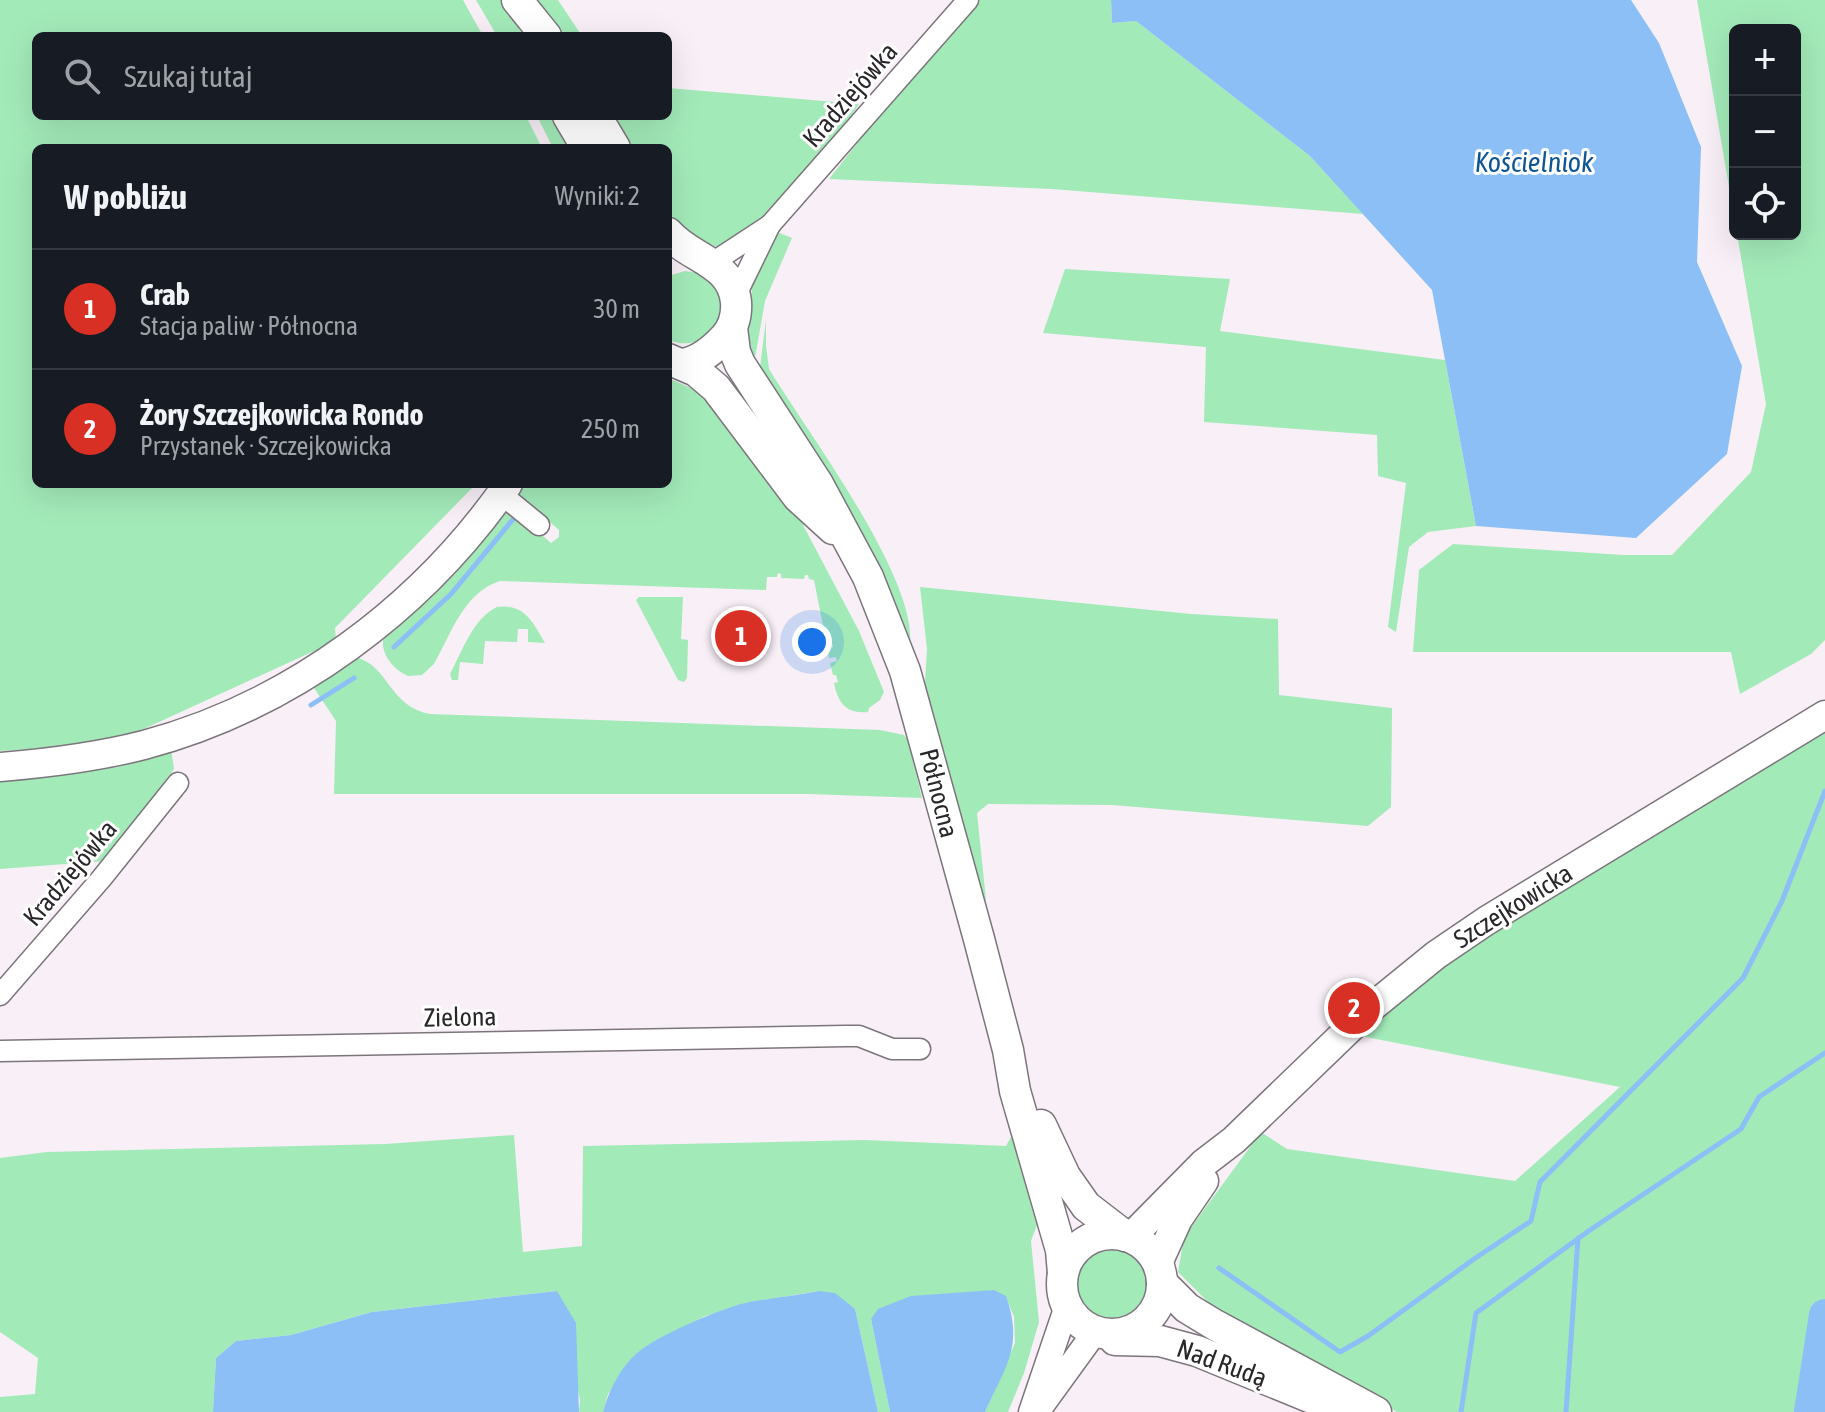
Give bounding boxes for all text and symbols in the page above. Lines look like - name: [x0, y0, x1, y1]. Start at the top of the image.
- map controls: [1729, 24, 1801, 240]
- button: +: [1729, 24, 1801, 96]
- search box: [32, 32, 672, 120]
- street label: Kradziejówka: [797, 37, 903, 153]
- icon: search: [60, 54, 104, 98]
- text: Szukaj tutaj: [124, 59, 253, 93]
- button: −: [1729, 96, 1801, 168]
- water label: Kościelniok: [1475, 146, 1594, 178]
- button: locate: [1729, 168, 1801, 240]
- text: W pobliżu: [64, 177, 187, 216]
- text: Wyniki: 2: [555, 181, 640, 211]
- text: Crab: [140, 277, 190, 311]
- text: 1: [84, 294, 96, 324]
- text: 30 m: [593, 294, 640, 324]
- text: Stacja paliw · Północna: [140, 311, 358, 341]
- text: Żory Szczejkowicka Rondo: [140, 397, 424, 431]
- text: 2: [84, 414, 96, 444]
- text: 250 m: [581, 414, 640, 444]
- text: Przystanek · Szczejkowicka: [140, 431, 392, 461]
- pin: 1: [715, 606, 767, 666]
- your location: [792, 622, 832, 662]
- street label: Północna: [913, 745, 965, 841]
- street label: Kradziejówka: [17, 814, 123, 932]
- street label: Szczejkowicka: [1448, 858, 1578, 954]
- pin: 2: [1328, 978, 1380, 1038]
- street label: Zielona: [423, 1001, 497, 1033]
- street label: Nad Rudą: [1173, 1333, 1271, 1393]

